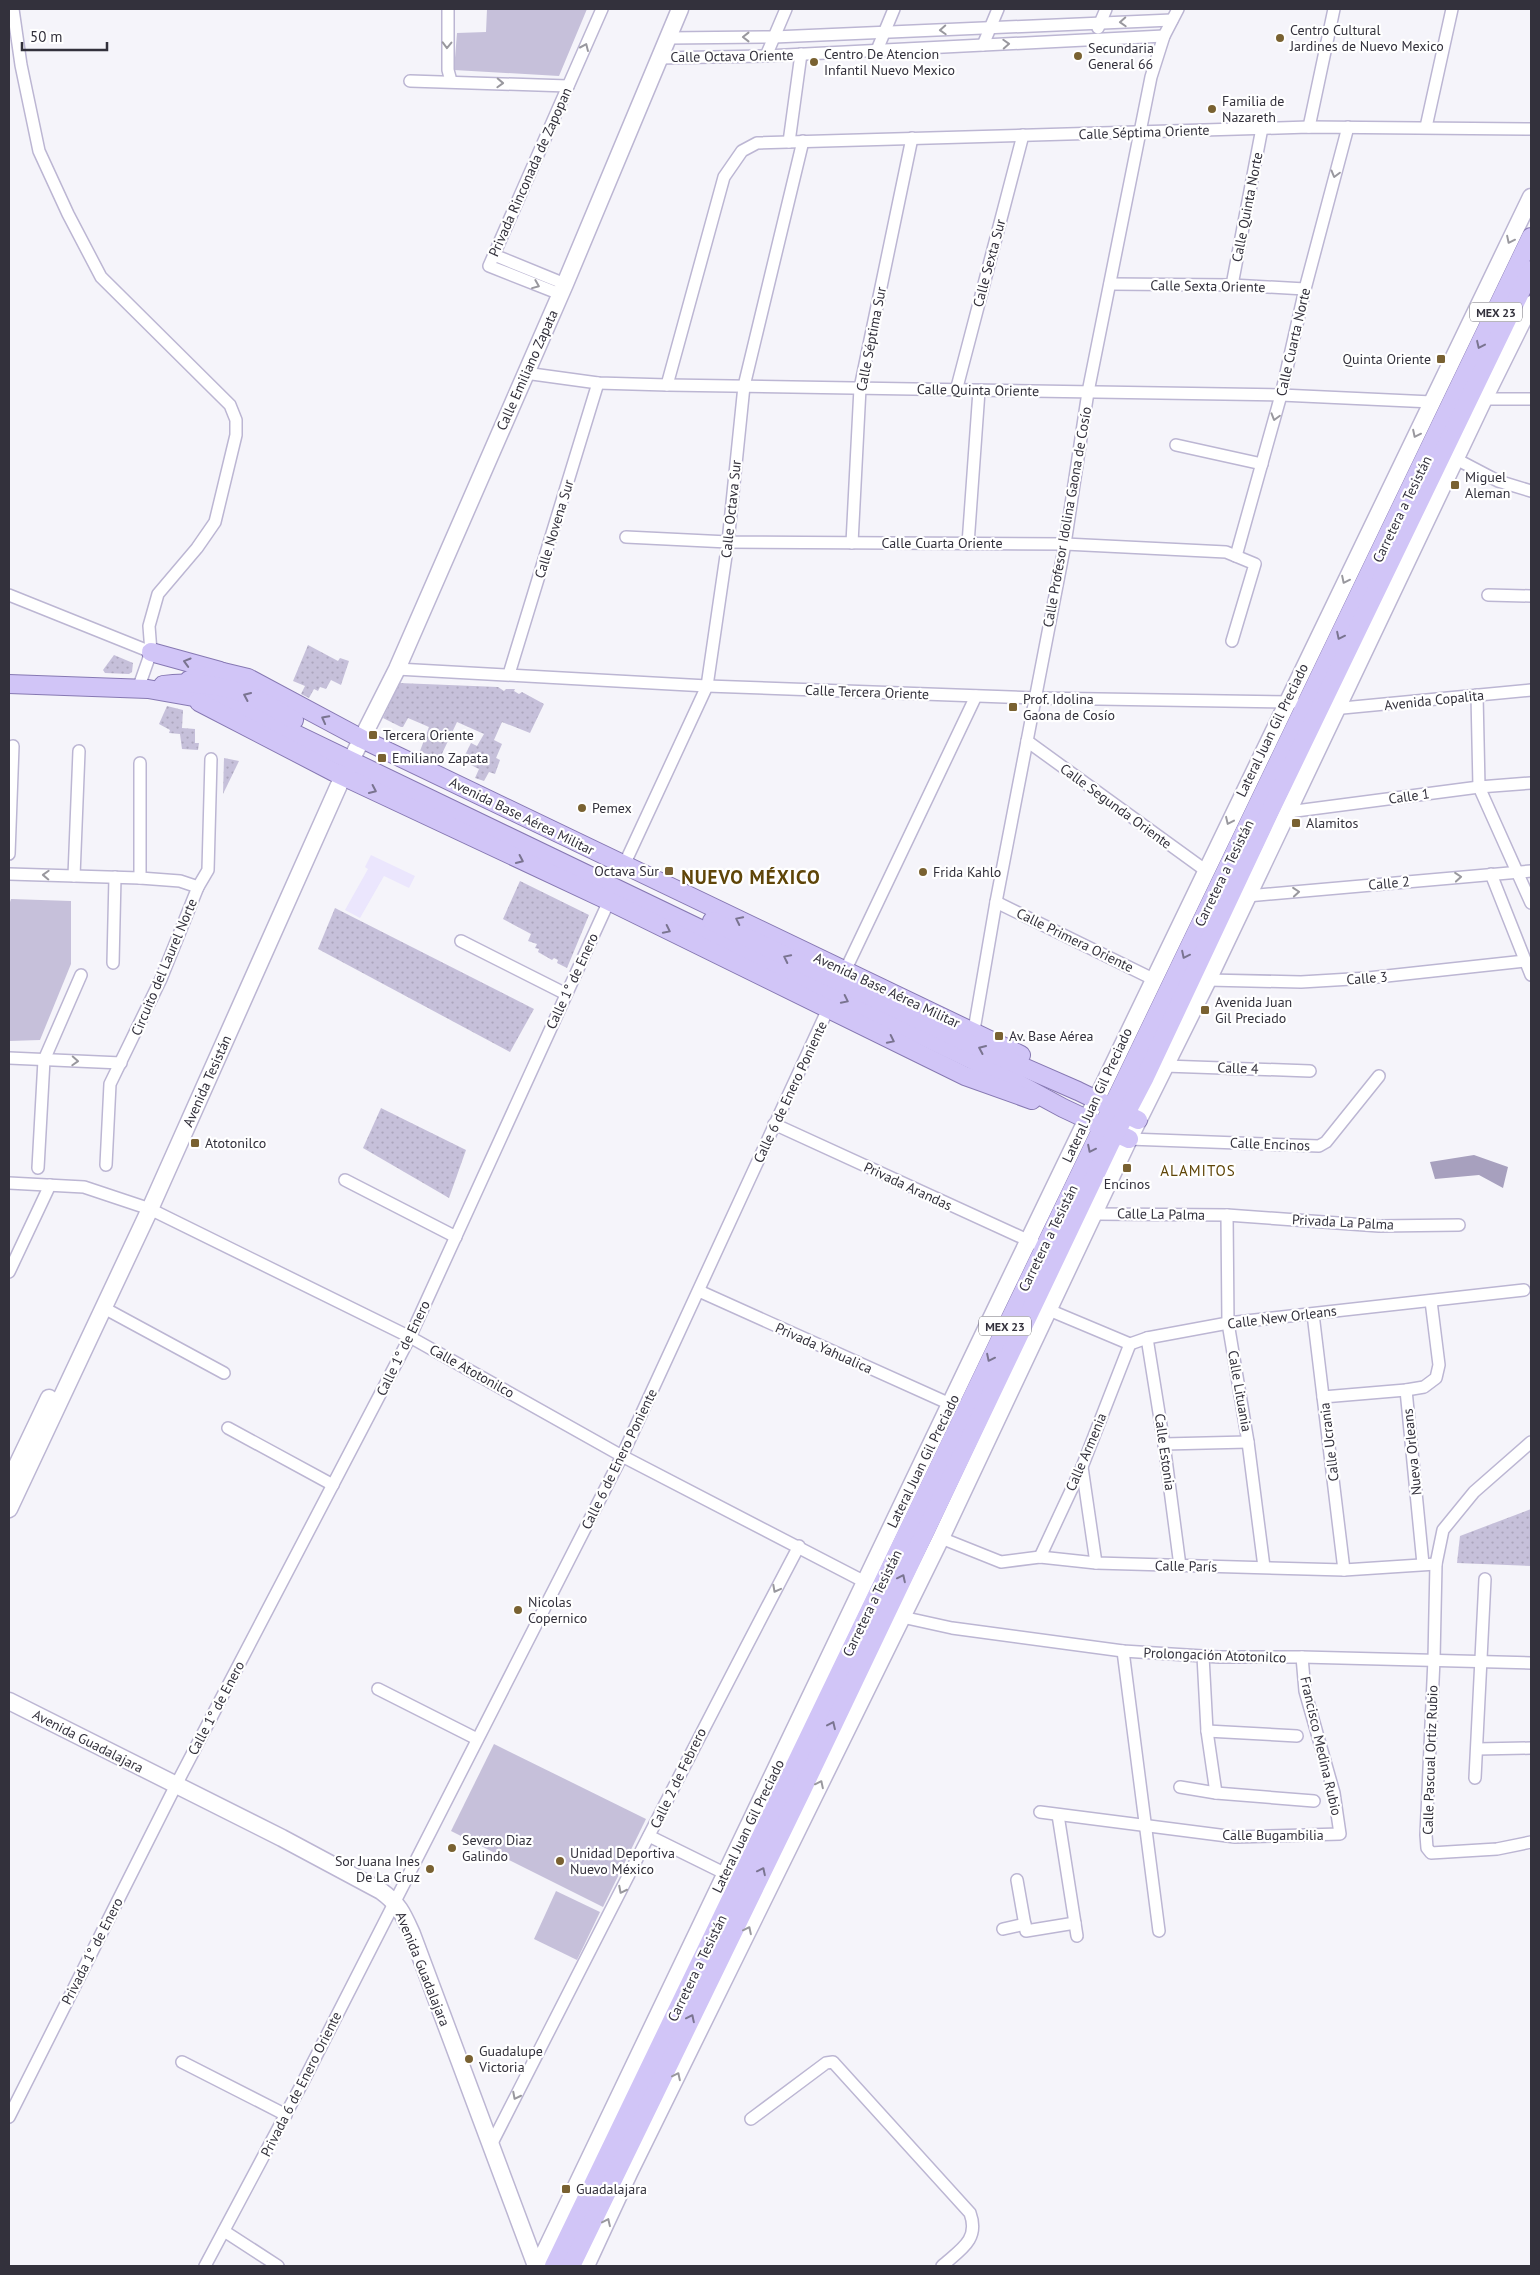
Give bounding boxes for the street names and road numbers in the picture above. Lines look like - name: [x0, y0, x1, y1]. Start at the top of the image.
- street label: Calle Octava Oriente: [670, 46, 794, 66]
- street label: Privada Rinconada de Zapopan: [484, 85, 576, 259]
- street label: Calle Séptima Oriente: [1078, 121, 1210, 143]
- street label: Calle Quinta Norte: [1228, 151, 1266, 263]
- street label: Calle Sexta Sur: [969, 217, 1009, 309]
- street label: Calle Sexta Oriente: [1150, 276, 1266, 296]
- street label: Calle Séptima Sur: [852, 285, 890, 393]
- street label: Calle Cuarta Norte: [1272, 286, 1314, 398]
- road number: MEX 23: [1470, 302, 1522, 322]
- street label: Calle Emiliano Zapata: [492, 307, 562, 433]
- street label: Calle Quinta Oriente: [917, 380, 1039, 400]
- street label: Calle Profesor Idolina Gaona de Cosío: [1039, 405, 1095, 629]
- street label: Carretera a Tesistán: [1368, 453, 1436, 565]
- street label: Calle Octava Sur: [717, 459, 745, 559]
- street label: Calle Novena Sur: [530, 477, 578, 581]
- street label: Calle Cuarta Oriente: [881, 534, 1003, 552]
- street label: Lateral Juan Gil Preciado: [1232, 660, 1312, 800]
- street label: Calle Tercera Oriente: [805, 681, 929, 703]
- street label: Avenida Copalita: [1383, 686, 1485, 714]
- street label: Calle Segunda Oriente: [1057, 759, 1175, 853]
- street label: Avenida Base Aérea Militar: [446, 773, 598, 859]
- street label: Calle 1: [1387, 784, 1431, 808]
- street label: Carretera a Tesistán: [1190, 817, 1258, 929]
- street label: Calle 2: [1368, 872, 1410, 894]
- street label: Circuito del Laurel Norte: [127, 896, 201, 1038]
- street label: Calle Primera Oriente: [1014, 904, 1136, 976]
- street label: Calle 1° de Enero: [542, 930, 602, 1032]
- street label: Avenida Base Aérea Militar: [811, 948, 963, 1032]
- street label: Calle 3: [1346, 968, 1388, 988]
- street label: Calle 6 de Enero Poniente: [749, 1018, 831, 1166]
- street label: Lateral Juan Gil Preciado: [1058, 1025, 1136, 1165]
- street label: Avenida Tesistán: [179, 1032, 235, 1130]
- street label: Calle 4: [1217, 1058, 1259, 1078]
- street label: Calle Encinos: [1230, 1134, 1310, 1154]
- street label: Privada Arandas: [861, 1158, 955, 1214]
- street label: Carretera a Tesistán: [1014, 1182, 1082, 1294]
- street label: Calle La Palma: [1117, 1204, 1205, 1224]
- street label: Privada La Palma: [1292, 1210, 1394, 1234]
- street label: Calle 1° de Enero: [372, 1297, 434, 1399]
- street label: Calle New Orleans: [1226, 1301, 1338, 1333]
- road number: MEX 23: [979, 1316, 1031, 1335]
- street label: Privada Yahualica: [773, 1319, 875, 1377]
- street label: Calle Atotonilco: [426, 1340, 518, 1402]
- street label: Calle Lituania: [1224, 1349, 1256, 1433]
- street label: Calle 6 de Enero Poniente: [577, 1386, 661, 1532]
- street label: Lateral Juan Gil Preciado: [883, 1391, 963, 1531]
- street label: Calle Ucrania: [1315, 1402, 1343, 1482]
- street label: Nueva Orleans: [1398, 1408, 1426, 1496]
- street label: Calle Armenia: [1061, 1410, 1111, 1494]
- street label: Calle Estonia: [1151, 1412, 1179, 1492]
- street label: Carretera a Tesistán: [838, 1547, 906, 1659]
- street label: Calle París: [1155, 1556, 1217, 1576]
- street label: Prolongación Atotonilco: [1143, 1644, 1287, 1666]
- street label: Calle 1° de Enero: [184, 1658, 248, 1758]
- street label: Francisco Medina Rubio: [1296, 1675, 1346, 1817]
- street label: Calle Pascual Ortiz Rubio: [1418, 1685, 1442, 1835]
- street label: Avenida Guadalajara: [30, 1705, 146, 1777]
- street label: Calle 2 de Febrero: [646, 1725, 710, 1831]
- street label: Lateral Juan Gil Preciado: [708, 1756, 788, 1896]
- street label: Calle Bugambilia: [1222, 1826, 1324, 1844]
- street label: Privada 1° de Enero: [57, 1894, 127, 2008]
- street label: Avenida Guadalajara: [392, 1909, 454, 2029]
- street label: Carretera a Tesistán: [663, 1912, 731, 2024]
- street label: Privada 6 de Enero Oriente: [257, 2008, 345, 2160]

